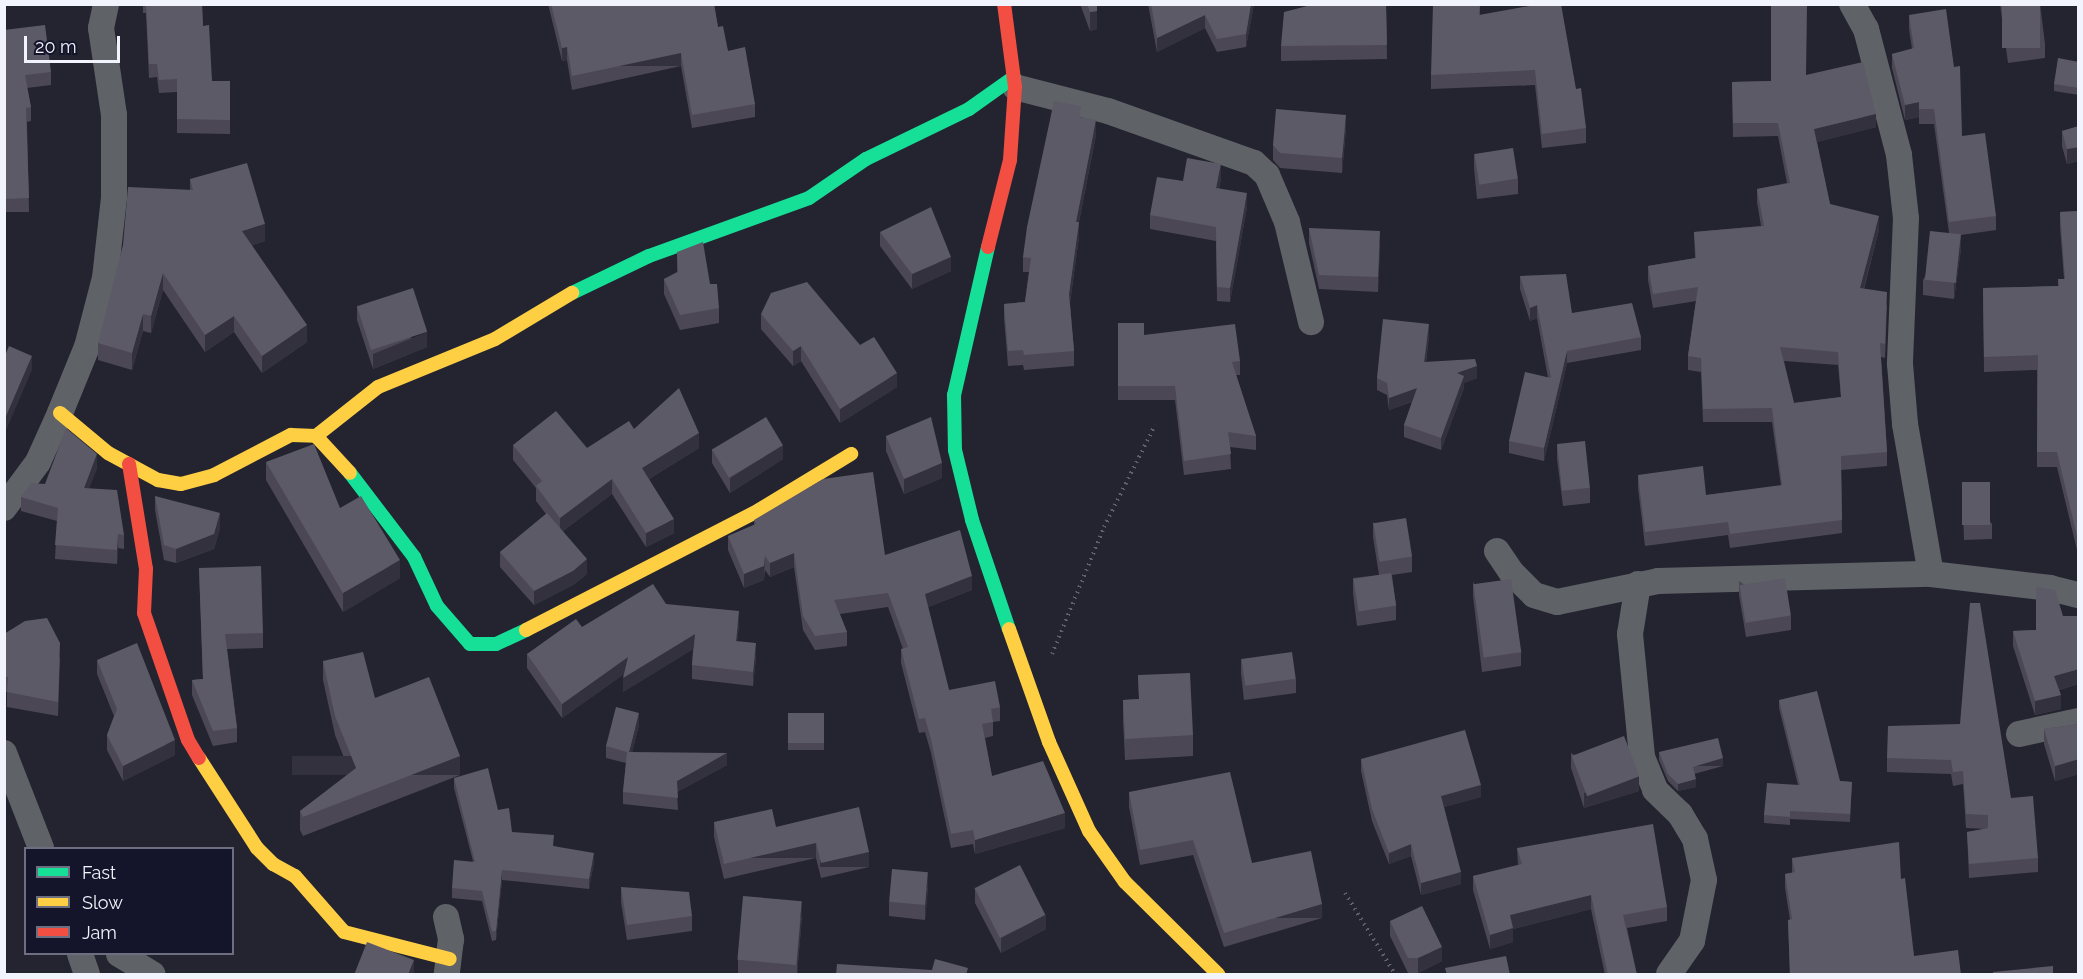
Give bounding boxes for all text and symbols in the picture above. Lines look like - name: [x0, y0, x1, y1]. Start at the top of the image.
- scale bar: [27, 24, 123, 62]
- text: 20 m: [35, 36, 77, 57]
- legend: [24, 847, 234, 955]
- text: Fast: [82, 862, 116, 883]
- text: Slow: [82, 892, 123, 913]
- text: Jam: [82, 922, 117, 943]

